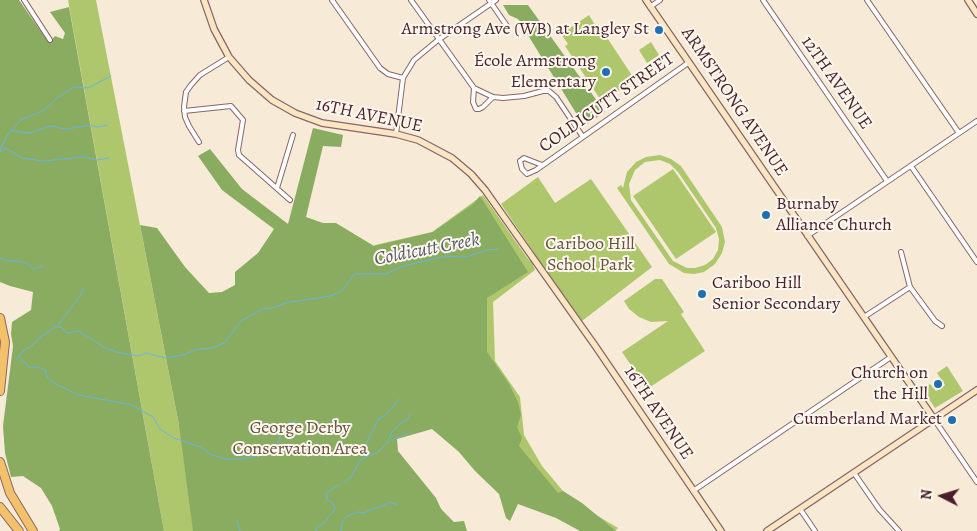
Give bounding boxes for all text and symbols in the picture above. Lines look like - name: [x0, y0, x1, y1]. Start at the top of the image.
- place label: Armstrong Ave (WB) at Langley St: [401, 19, 649, 41]
- street label: ARMSTRONG AVENUE: [676, 23, 792, 181]
- marker: Armstrong Ave (WB) at Langley St: [653, 24, 665, 36]
- street label: 12TH AVENUE: [796, 32, 876, 134]
- street label: COLDICUTT STREET: [535, 48, 679, 158]
- place label: École Armstrong Elementary: [474, 51, 596, 94]
- marker: École Armstrong Elementary: [600, 66, 612, 78]
- street label: 16TH AVENUE: [314, 94, 424, 138]
- place label: Burnaby Alliance Church: [776, 194, 892, 236]
- marker: Burnaby Alliance Church: [760, 209, 772, 221]
- water label: Coldicutt Creek: [372, 229, 482, 271]
- park label: Cariboo Hill School Park: [545, 234, 635, 276]
- place label: Cariboo Hill Senior Secondary: [712, 273, 840, 316]
- marker: Cariboo Hill Senior Secondary: [696, 288, 708, 300]
- street label: 16TH AVENUE: [619, 362, 697, 464]
- place label: Church on the Hill: [851, 363, 928, 406]
- marker: Church on the Hill: [932, 378, 944, 390]
- place label: Cumberland Market: [793, 409, 942, 431]
- marker: Cumberland Market: [946, 414, 958, 426]
- park label: George Derby Conservation Area: [232, 418, 368, 460]
- north arrow: [917, 471, 967, 521]
- text: N: [917, 489, 936, 501]

